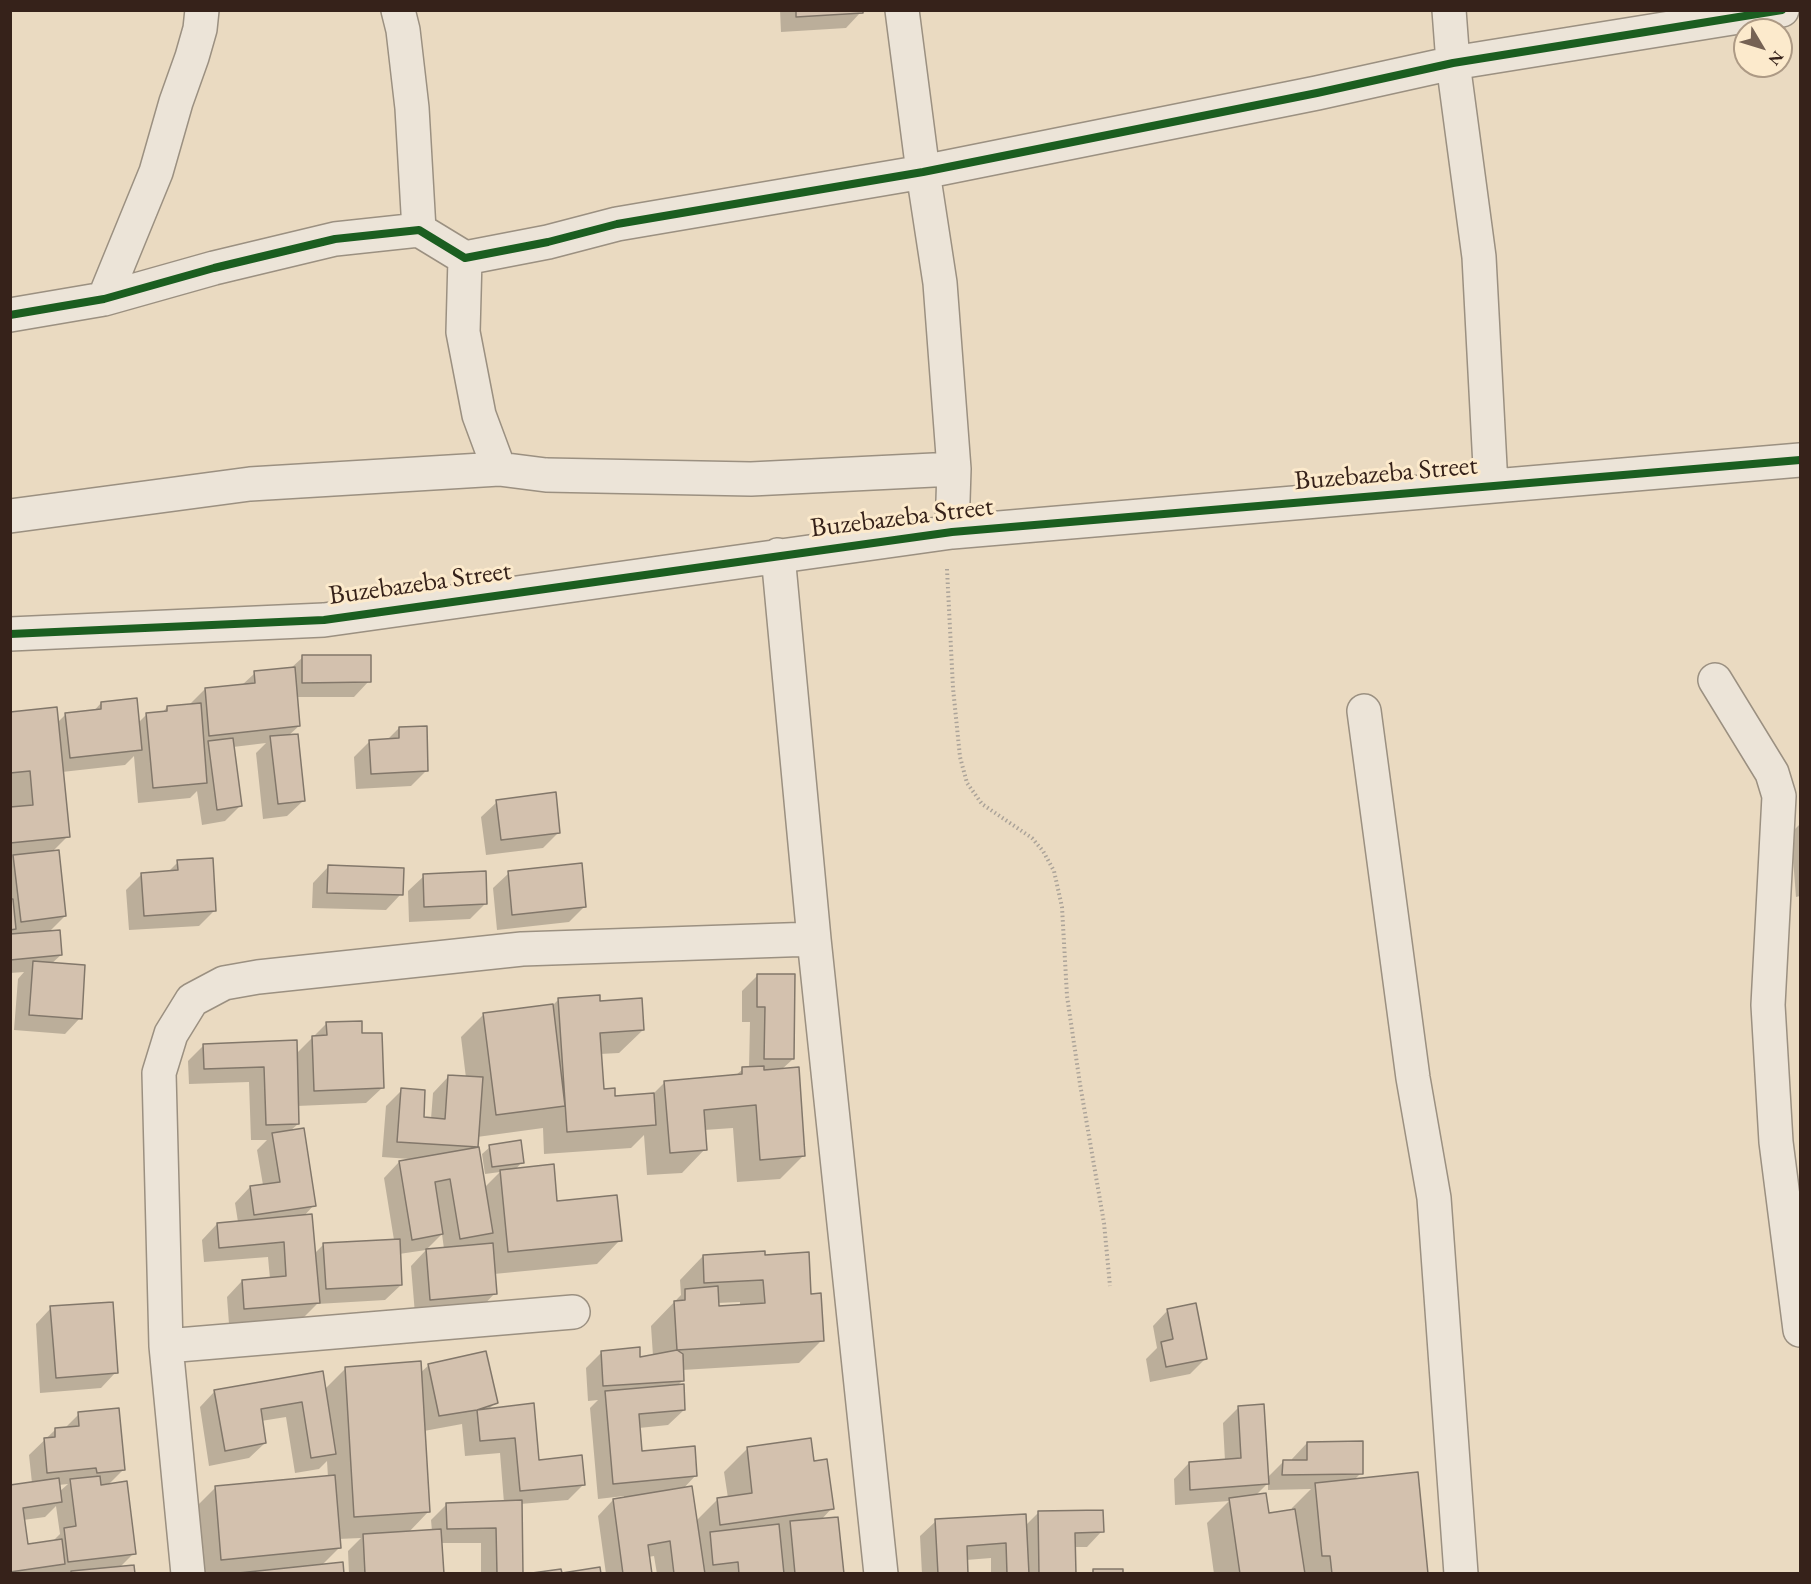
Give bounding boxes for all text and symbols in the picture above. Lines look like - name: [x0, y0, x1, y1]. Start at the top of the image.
- north arrow: [1733, 18, 1793, 78]
- text: N: [1764, 47, 1788, 70]
- street label: Buzebazeba Street: [1293, 450, 1479, 498]
- street label: Buzebazeba Street: [809, 491, 995, 545]
- street label: Buzebazeba Street: [327, 555, 513, 613]

